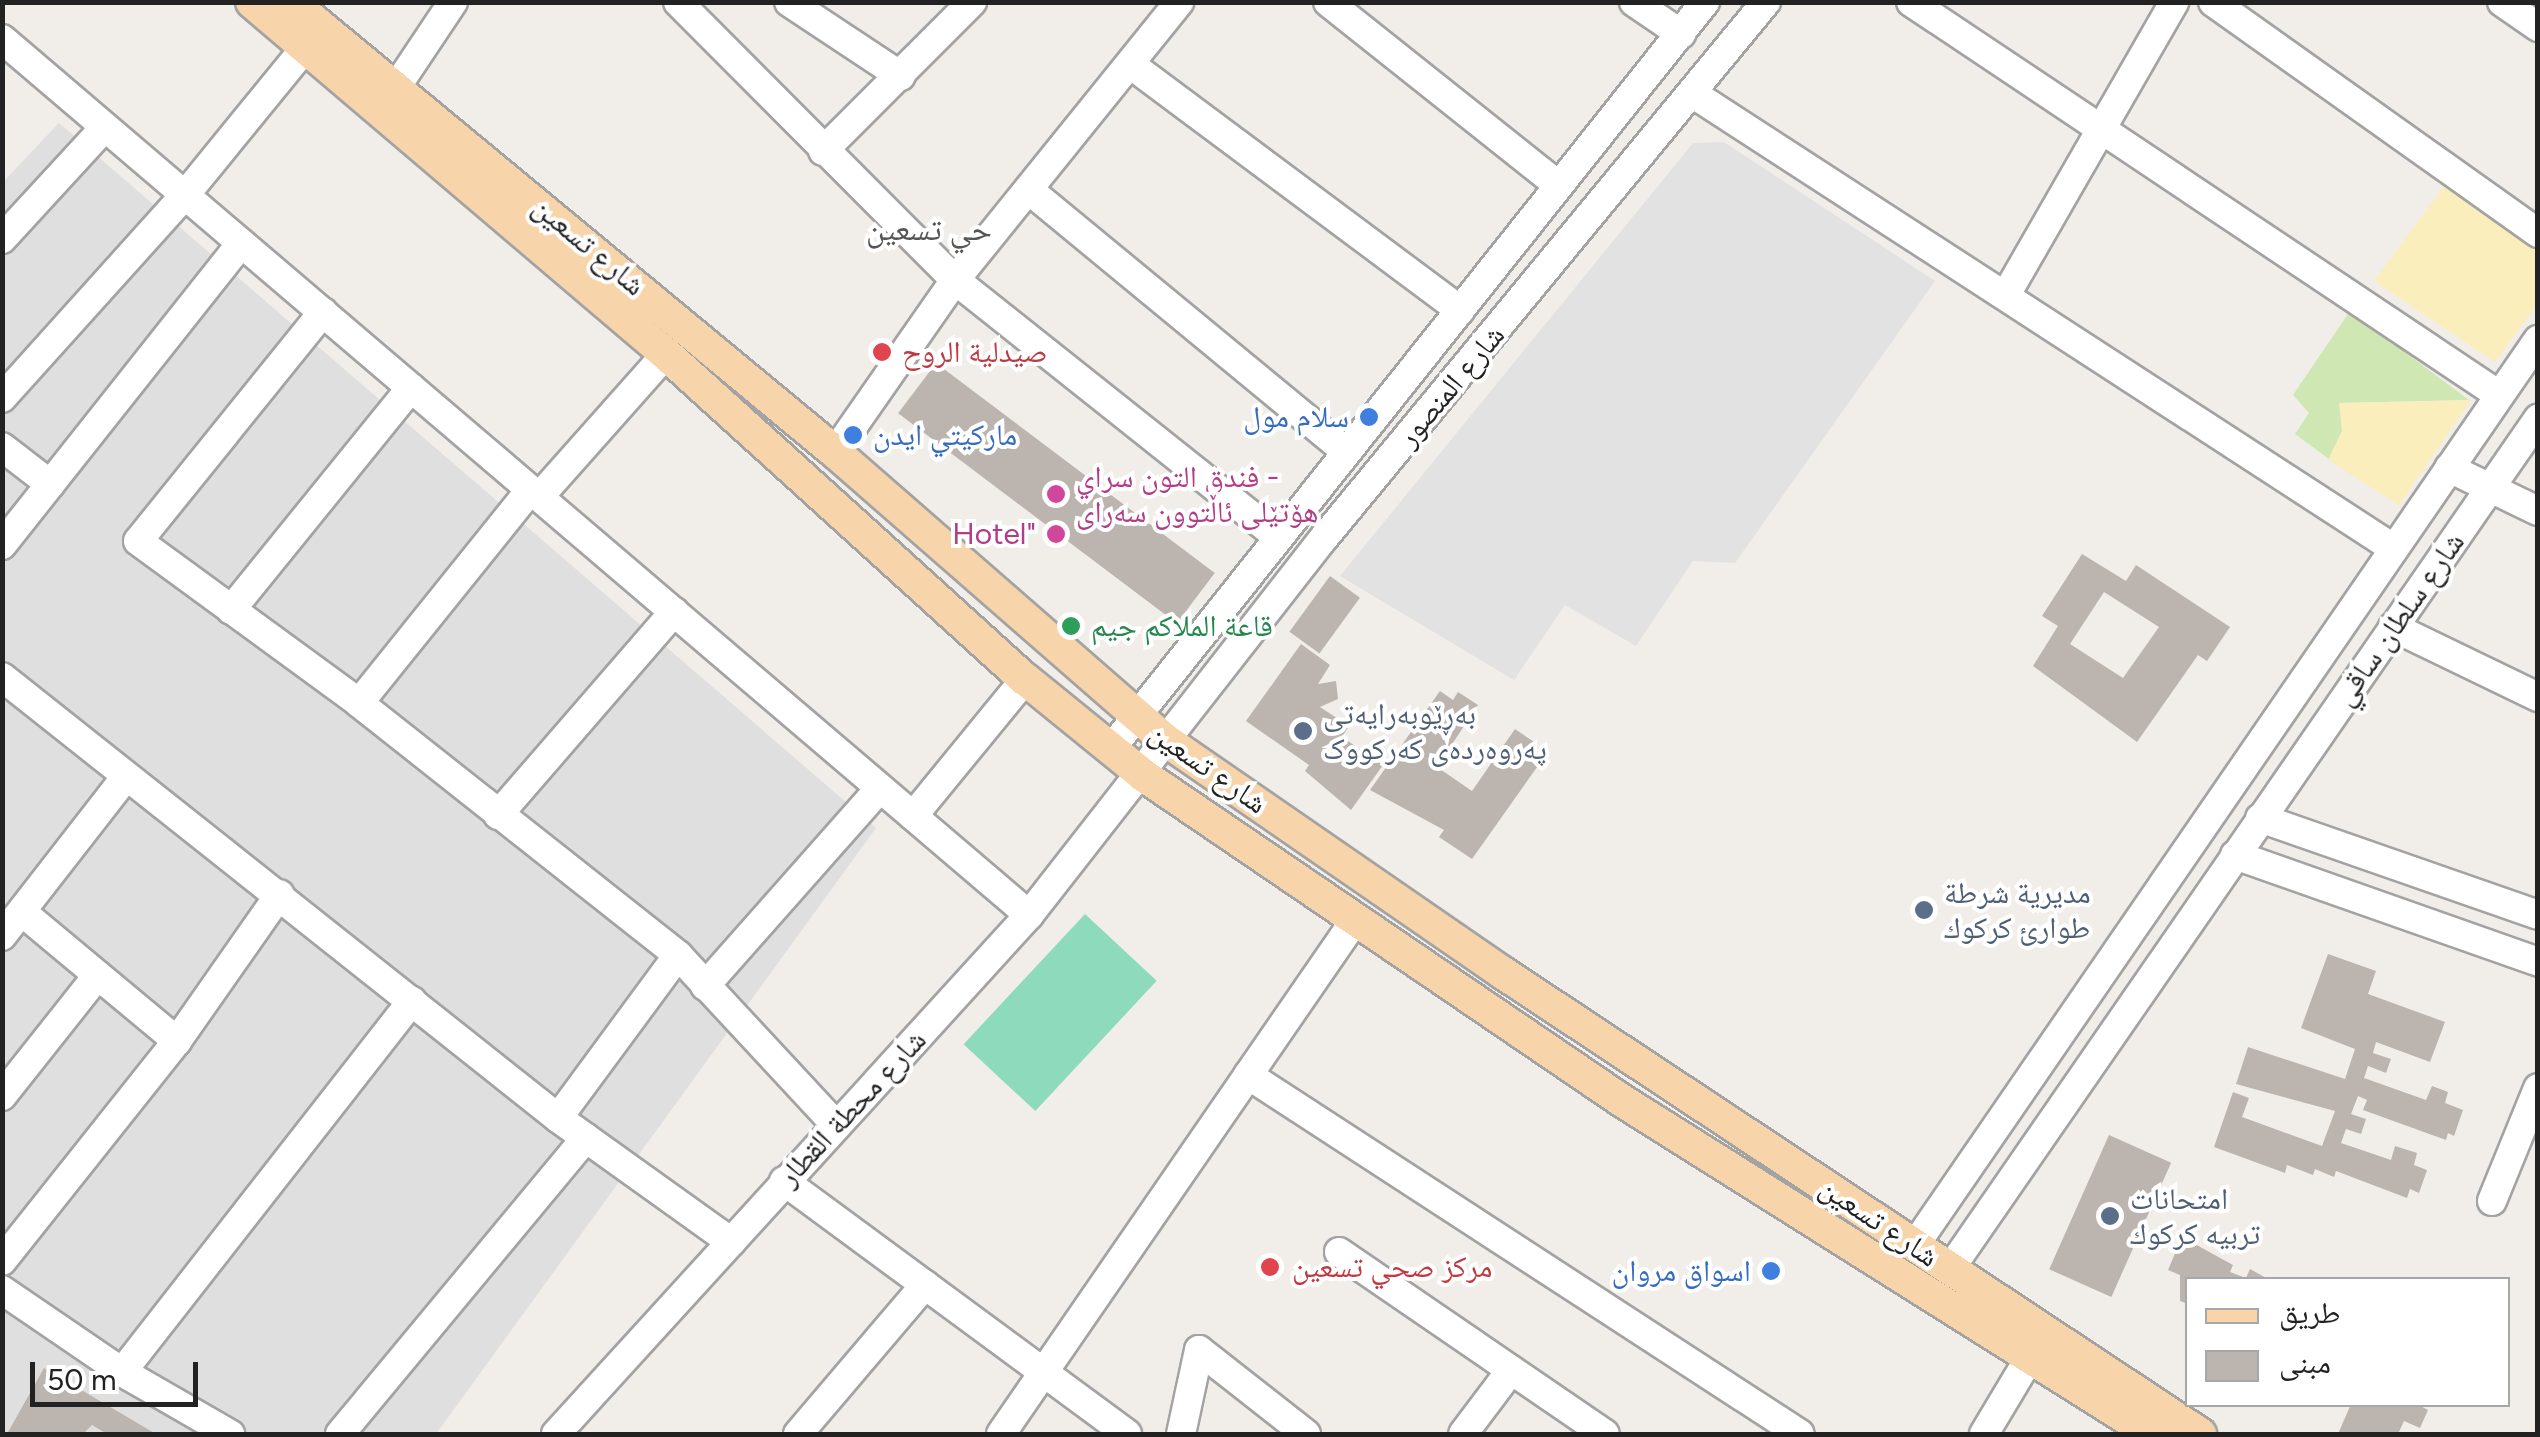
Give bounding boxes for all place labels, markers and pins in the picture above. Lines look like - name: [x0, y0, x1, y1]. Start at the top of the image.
- place label: صيدلية الروح: [902, 334, 1047, 370]
- marker: صيدلية الروح: [871, 341, 893, 363]
- place label: سلام مول: [1243, 399, 1349, 435]
- marker: سلام مول: [1358, 406, 1380, 428]
- place label: ماركيتي ايدن: [873, 417, 1017, 453]
- marker: ماركيتي ايدن: [842, 424, 864, 446]
- place label: فندق التون سراي - هۆتێلی ئاڵتوون سەرای: [1076, 459, 1318, 530]
- marker: فندق التون سراي - هۆتێلی ئاڵتوون سەرای: [1045, 483, 1067, 505]
- place label: Hotel": [952, 516, 1036, 552]
- marker: Hotel": [1045, 523, 1067, 545]
- place label: قاعة الملاكم جيم: [1091, 608, 1273, 644]
- marker: قاعة الملاكم جيم: [1060, 615, 1082, 637]
- place label: بەڕێوبەرایەتی پەروەردەی کەرکووک: [1323, 696, 1547, 766]
- marker: بەڕێوبەرایەتی پەروەردەی کەرکووک: [1292, 720, 1314, 742]
- place label: مديرية شرطة طوارئ كركوك: [1944, 875, 2091, 946]
- marker: مديرية شرطة طوارئ كركوك: [1913, 899, 1935, 921]
- place label: امتحانات تربيه كركوك: [2130, 1181, 2260, 1252]
- marker: امتحانات تربيه كركوك: [2099, 1205, 2121, 1227]
- place label: مركز صحي تسعين: [1292, 1249, 1492, 1285]
- place label: اسواق مروان: [1612, 1253, 1751, 1289]
- marker: مركز صحي تسعين: [1257, 1254, 1283, 1280]
- marker: اسواق مروان: [1760, 1260, 1782, 1282]

